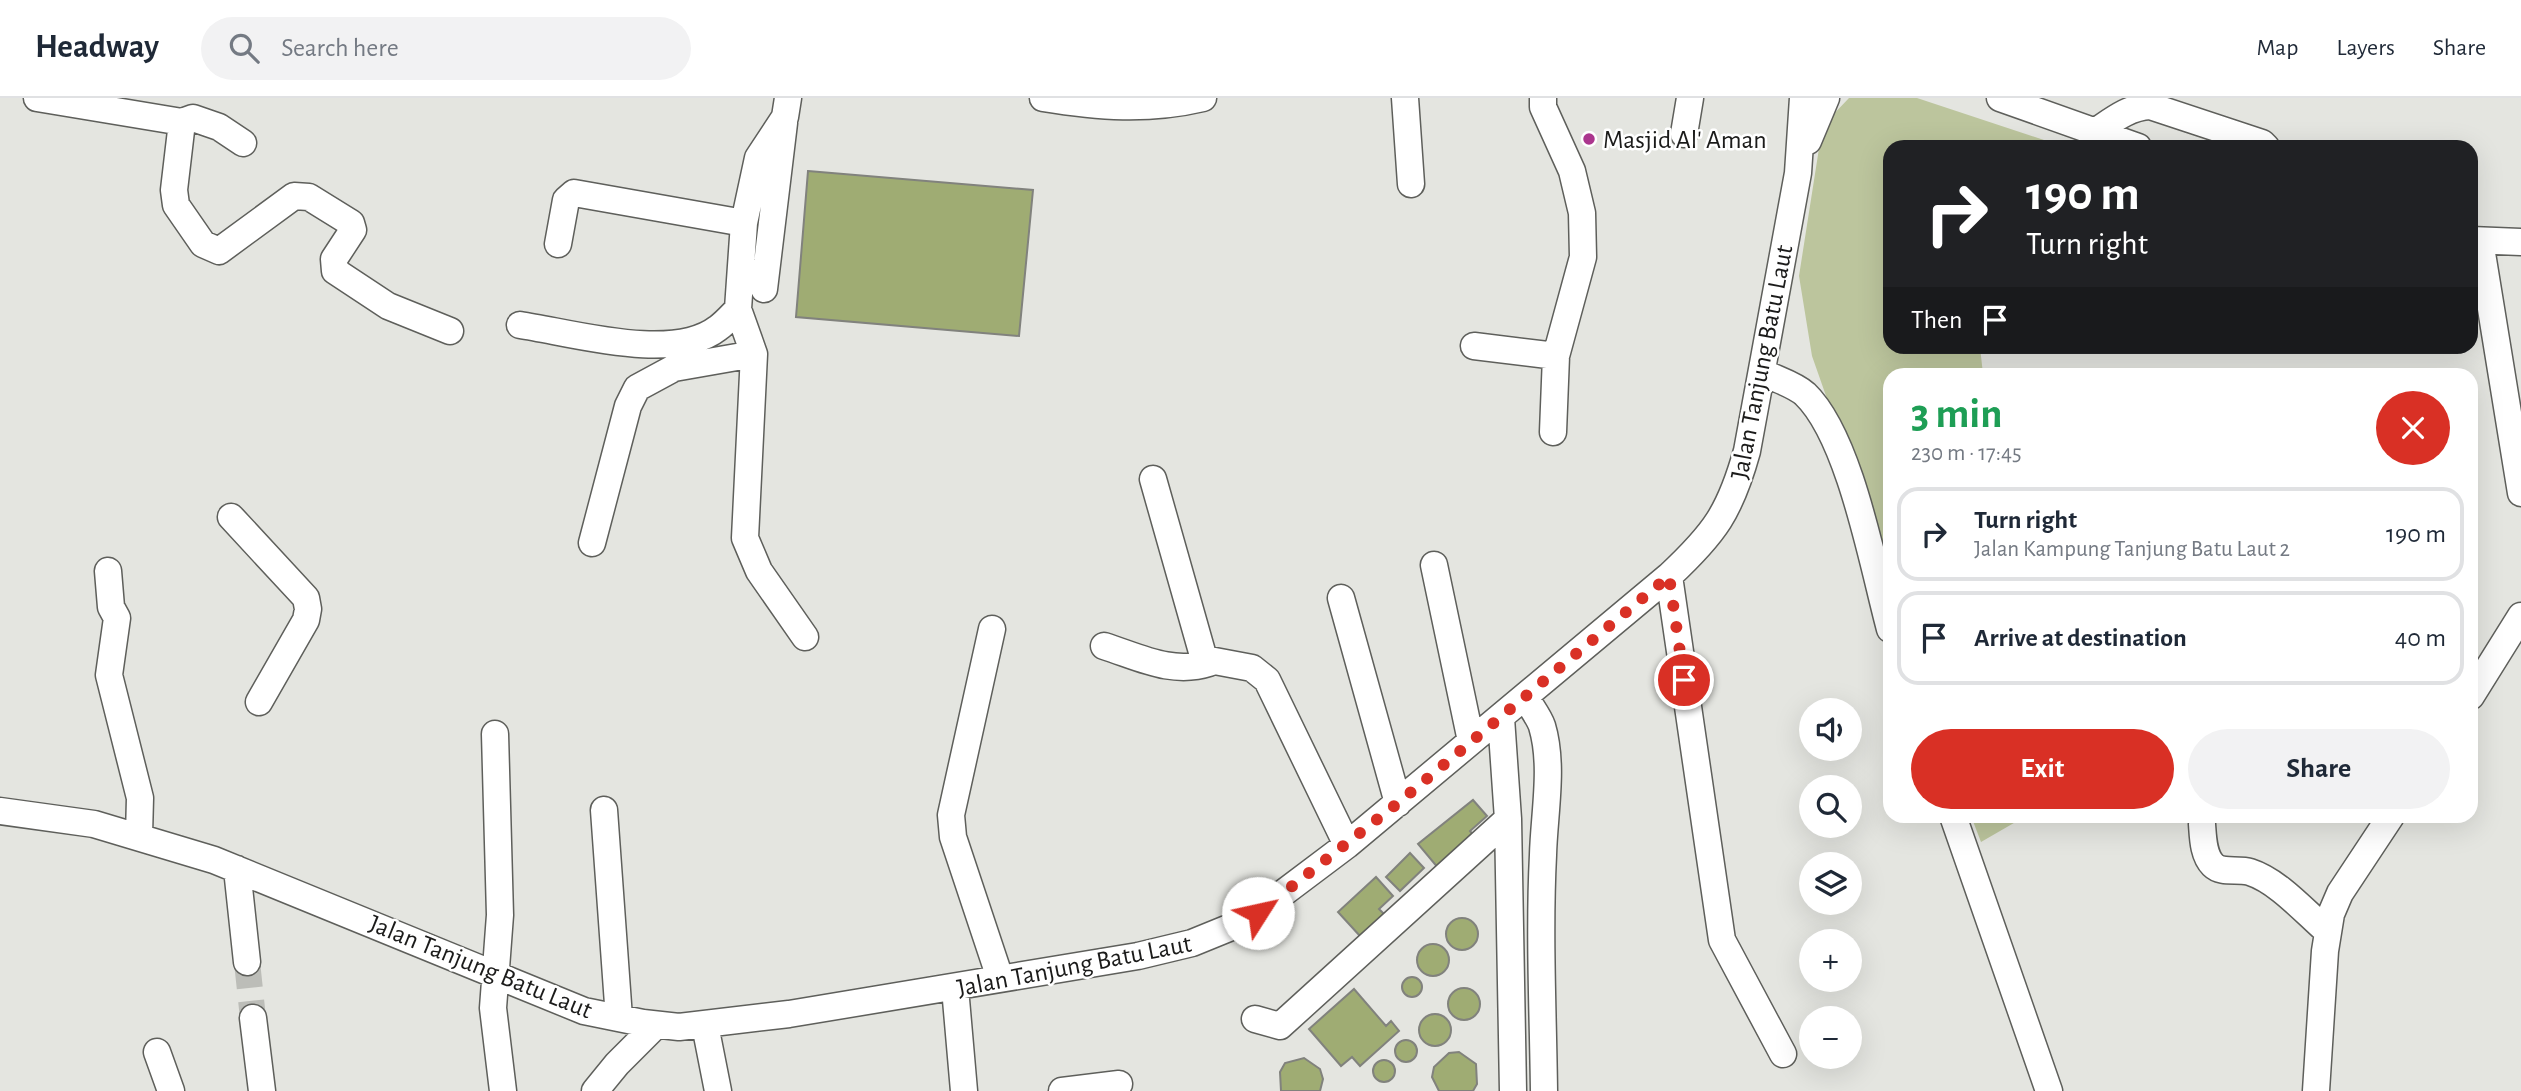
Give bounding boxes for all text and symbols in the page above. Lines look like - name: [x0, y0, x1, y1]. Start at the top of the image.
- search box: [201, 17, 691, 80]
- icon: search: [225, 29, 263, 67]
- text: Headway: [35, 31, 159, 64]
- text: Search here: [281, 35, 399, 61]
- text: Map: [2256, 36, 2298, 60]
- text: Layers: [2336, 36, 2395, 60]
- text: Share: [2433, 36, 2486, 60]
- place label: Masjid Al' Aman: [1603, 127, 1767, 153]
- marker: Masjid Al' Aman: [1581, 131, 1597, 147]
- icon: right: [1911, 168, 2002, 259]
- text: 190 m: [2026, 170, 2140, 219]
- text: Turn right: [2026, 228, 2148, 260]
- street label: Jalan Tanjung Batu Laut: [1727, 243, 1797, 482]
- icon: arrive: [1976, 301, 2014, 339]
- text: Then: [1911, 307, 1962, 333]
- button: close: [2376, 391, 2450, 465]
- text: 3 min: [1911, 393, 2003, 435]
- text: 230 m · 17:45: [1911, 442, 2022, 465]
- text: Turn right: [1974, 507, 2077, 533]
- icon: right: [1915, 515, 1953, 553]
- text: 190 m: [2386, 521, 2446, 547]
- text: Jalan Kampung Tanjung Batu Laut 2: [1974, 538, 2290, 561]
- icon: arrive: [1915, 619, 1953, 657]
- text: Arrive at destination: [1974, 625, 2187, 651]
- text: 40 m: [2395, 625, 2446, 651]
- pin: [1654, 650, 1714, 710]
- icon: arrive: [1665, 661, 1703, 699]
- map controls: [1799, 698, 1862, 1069]
- button: sound: [1799, 698, 1862, 761]
- button: Exit: [1911, 729, 2174, 809]
- button: Share: [2188, 729, 2450, 809]
- button: search: [1799, 775, 1862, 838]
- button: layers: [1799, 852, 1862, 915]
- position arrow: [1221, 876, 1295, 950]
- street label: Jalan Tanjung Batu Laut: [365, 910, 596, 1024]
- button: +: [1799, 929, 1862, 992]
- street label: Jalan Tanjung Batu Laut: [955, 931, 1194, 1001]
- button: −: [1799, 1006, 1862, 1069]

